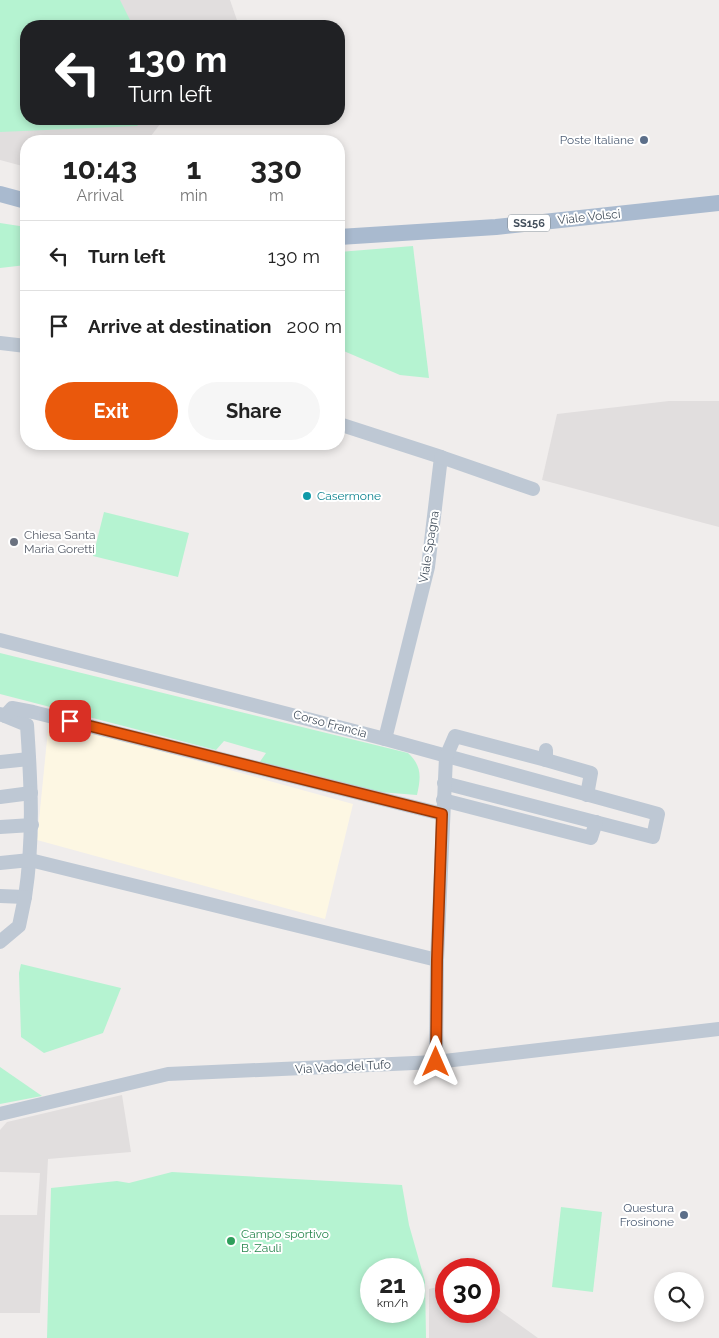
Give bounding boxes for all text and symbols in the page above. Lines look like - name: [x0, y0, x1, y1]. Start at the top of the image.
- text: 130 m: [128, 39, 227, 80]
- icon: left: [45, 40, 110, 105]
- text: Turn left: [128, 81, 212, 107]
- place label: Poste Italiane: [560, 133, 634, 147]
- marker: Poste Italiane: [638, 134, 650, 146]
- text: 10:43: [63, 151, 137, 186]
- text: 1: [186, 151, 201, 186]
- text: 330: [250, 151, 302, 186]
- text: Arrival: [77, 186, 123, 205]
- text: min: [180, 186, 208, 205]
- text: m: [269, 186, 284, 205]
- street label: Viale Volsci: [557, 207, 621, 227]
- road number: SS156: [508, 214, 550, 232]
- icon: left: [45, 242, 73, 270]
- text: Turn left: [88, 245, 165, 267]
- text: 130 m: [268, 245, 320, 267]
- icon: arrive: [45, 312, 73, 340]
- text: Arrive at destination: [88, 315, 272, 337]
- text: 200 m: [287, 315, 342, 337]
- button: Exit: [45, 382, 178, 440]
- button: Share: [188, 382, 320, 440]
- place label: Casermone: [317, 489, 381, 503]
- marker: Casermone: [301, 490, 313, 502]
- street label: Viale Spagna: [416, 510, 442, 584]
- place label: Chiesa Santa Maria Goretti: [24, 528, 96, 556]
- marker: Chiesa Santa Maria Goretti: [8, 536, 20, 548]
- pin: [49, 700, 91, 742]
- icon: arrive: [56, 707, 84, 735]
- street label: Corso Francia: [292, 707, 368, 741]
- position arrow: [409, 1035, 461, 1087]
- street label: Via Vado del Tufo: [295, 1057, 391, 1077]
- place label: Questura Frosinone: [620, 1201, 674, 1229]
- marker: Questura Frosinone: [678, 1209, 690, 1221]
- place label: Campo sportivo B. Zauli: [241, 1227, 329, 1255]
- marker: Campo sportivo B. Zauli: [225, 1235, 237, 1247]
- speed limit sign: 30: [435, 1258, 500, 1323]
- text: 21: [379, 1269, 406, 1299]
- map controls: [654, 1272, 704, 1322]
- button: search: [654, 1272, 704, 1322]
- text: km/h: [377, 1296, 408, 1310]

